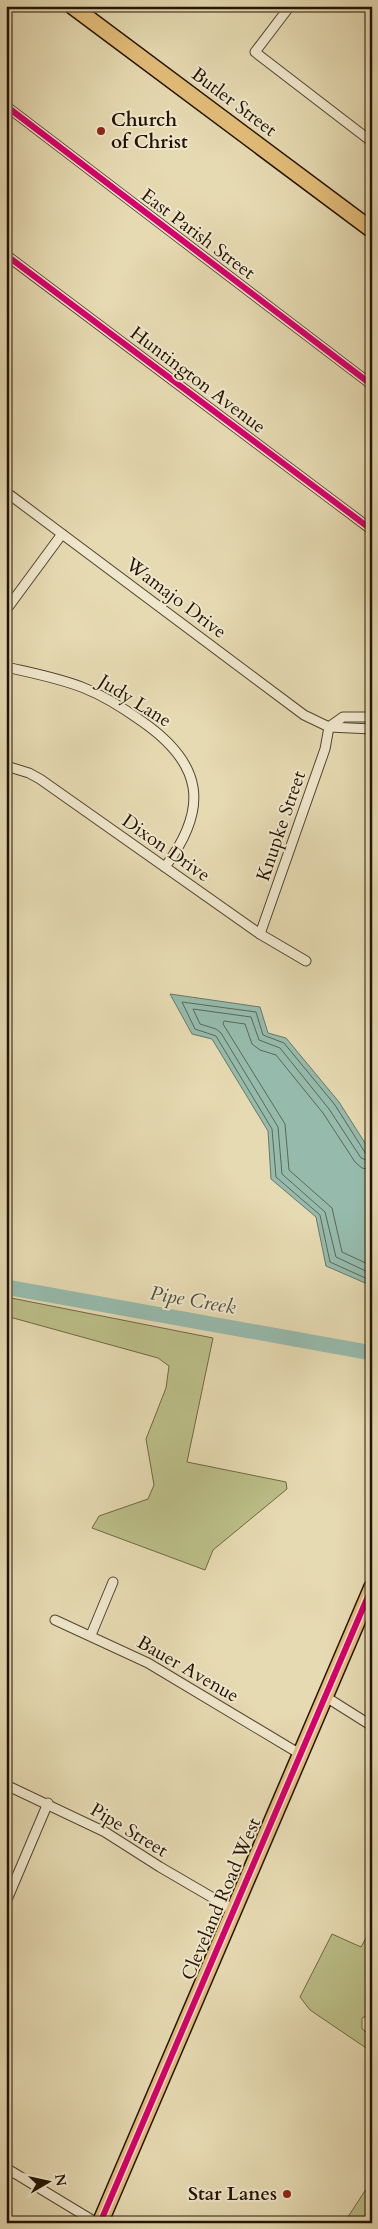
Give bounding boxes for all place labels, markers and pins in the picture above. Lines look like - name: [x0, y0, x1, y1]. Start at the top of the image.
- place label: Church of Christ: [111, 107, 188, 155]
- marker: Church of Christ: [95, 125, 107, 137]
- place label: Star Lanes: [188, 2181, 277, 2207]
- marker: Star Lanes: [281, 2188, 293, 2200]

